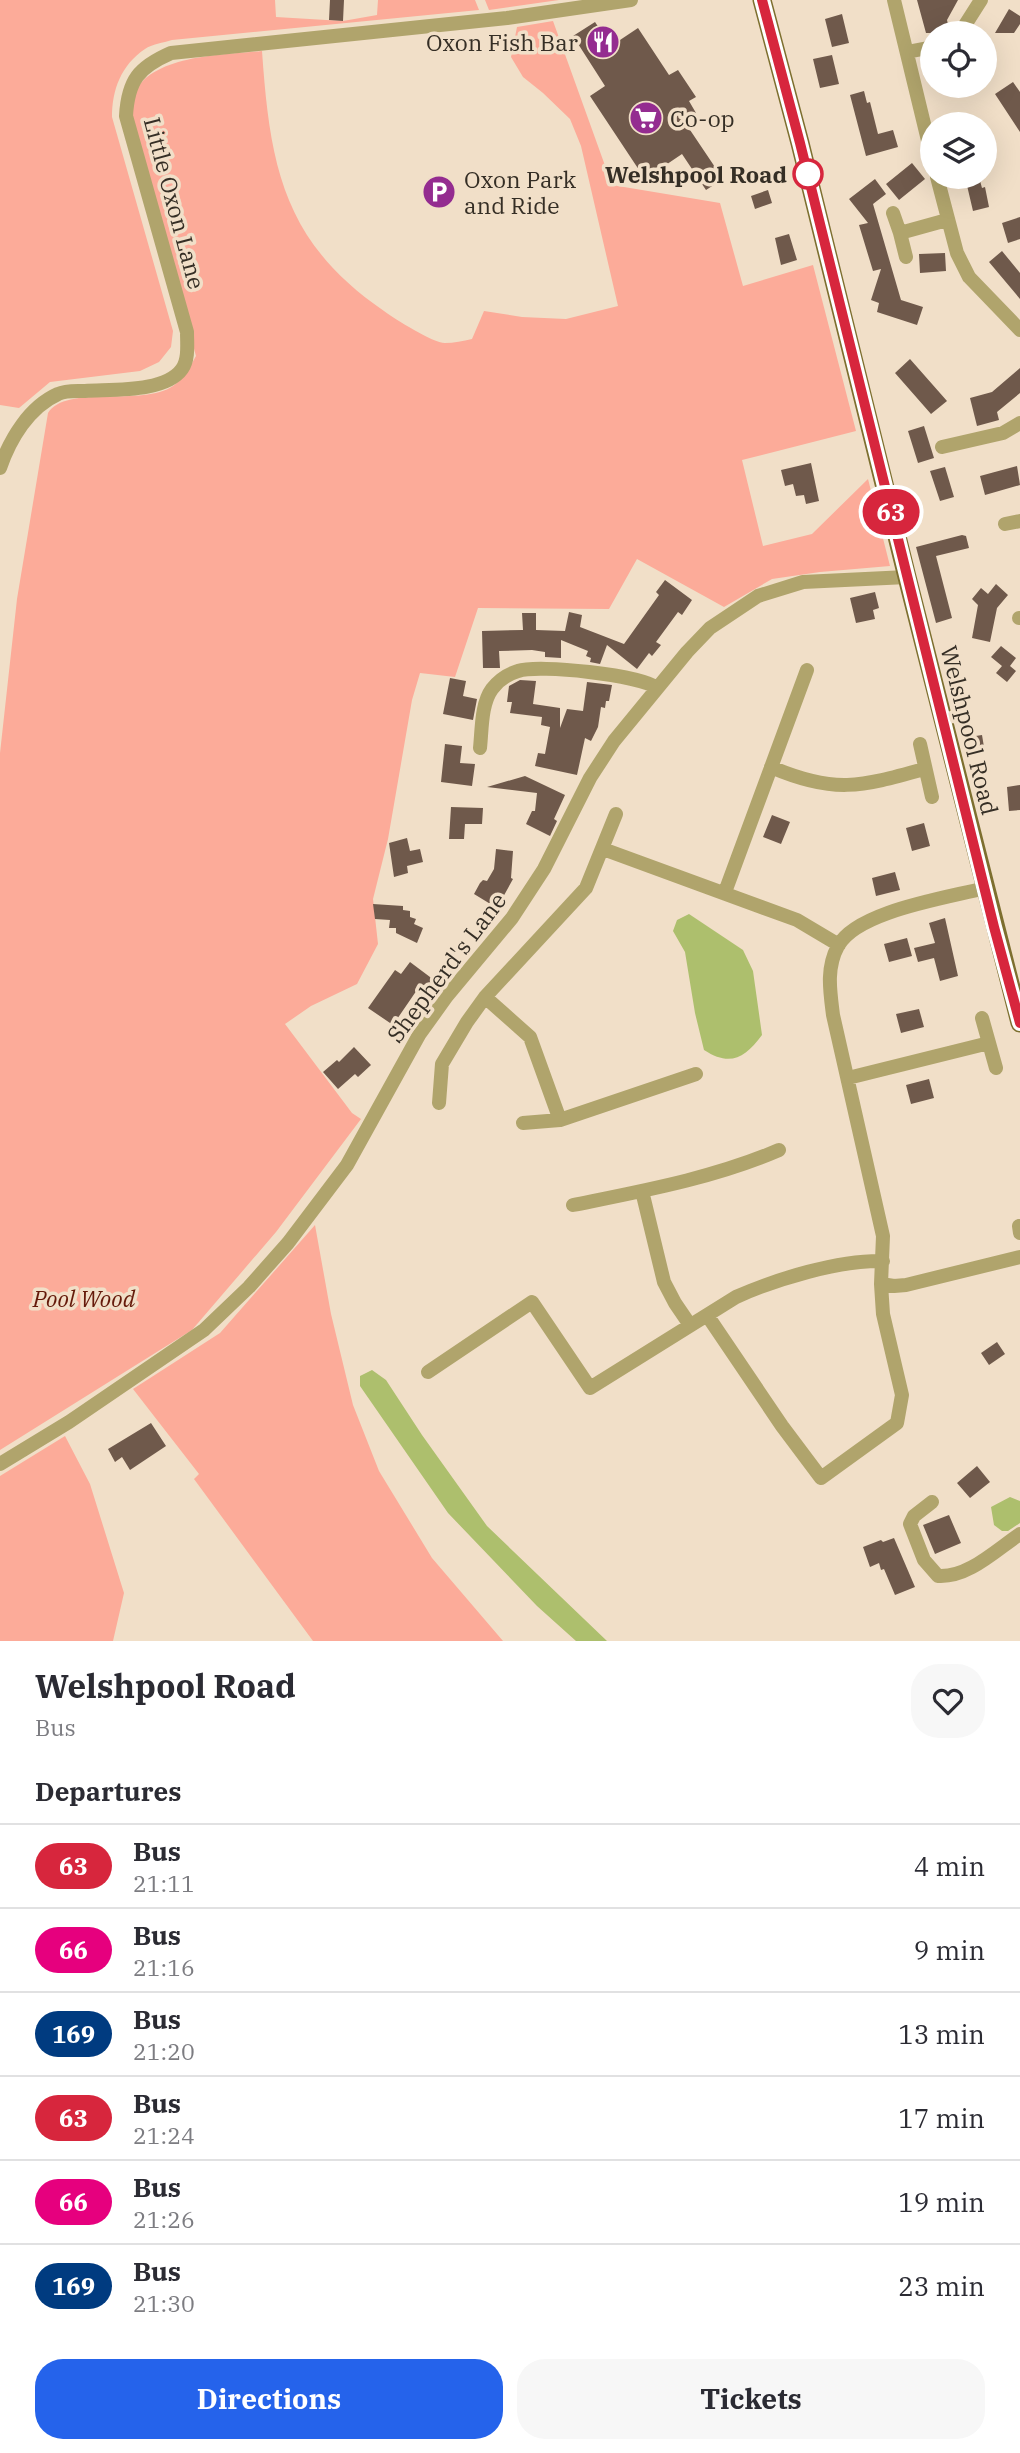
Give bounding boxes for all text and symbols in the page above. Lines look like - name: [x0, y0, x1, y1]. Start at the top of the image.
- map controls: [920, 21, 997, 189]
- button: locate: [920, 21, 997, 98]
- restaurant icon: Oxon Fish Bar: [584, 23, 622, 61]
- place label: Oxon Fish Bar: [426, 27, 578, 57]
- supermarket icon: Co-op: [627, 99, 665, 137]
- place label: Co-op: [670, 103, 735, 133]
- button: layers: [920, 112, 997, 189]
- street label: Little Oxon Lane: [138, 114, 212, 292]
- place label: Welshpool Road: [605, 159, 787, 189]
- marker: Welshpool Road: [793, 159, 823, 189]
- place label: Oxon Park and Ride: [464, 164, 577, 220]
- parking icon: Oxon Park and Ride: [420, 173, 458, 211]
- line badge: 63: [860, 489, 922, 535]
- text: 63: [877, 496, 905, 528]
- street label: Welshpool Road: [934, 642, 1006, 818]
- street label: Shepherd's Lane: [380, 886, 512, 1048]
- park label: Pool Wood: [32, 1283, 136, 1313]
- text: Welshpool Road: [35, 1664, 296, 1707]
- button: heart: [911, 1664, 985, 1738]
- text: Bus: [35, 1712, 76, 1742]
- text: Departures: [35, 1774, 181, 1808]
- text: Bus: [133, 1834, 181, 1868]
- text: 4 min: [914, 1849, 985, 1883]
- text: 63: [59, 1850, 88, 1882]
- text: 21:11: [133, 1868, 195, 1898]
- text: Bus: [133, 1918, 181, 1952]
- text: 9 min: [914, 1933, 985, 1967]
- text: 66: [59, 1934, 88, 1966]
- text: 21:16: [133, 1952, 195, 1982]
- text: Bus: [133, 2002, 181, 2036]
- text: 13 min: [898, 2017, 985, 2051]
- text: 169: [52, 2018, 95, 2050]
- text: 21:20: [133, 2036, 195, 2066]
- text: Bus: [133, 2086, 181, 2120]
- text: 17 min: [898, 2101, 985, 2135]
- text: 63: [59, 2102, 88, 2134]
- text: 21:24: [133, 2120, 195, 2150]
- text: Bus: [133, 2170, 181, 2204]
- text: 19 min: [898, 2185, 985, 2219]
- text: 66: [59, 2186, 88, 2218]
- text: 21:26: [133, 2204, 195, 2234]
- text: Bus: [133, 2254, 181, 2288]
- text: 23 min: [898, 2269, 985, 2303]
- text: 169: [52, 2270, 95, 2302]
- text: 21:30: [133, 2288, 195, 2318]
- button: Directions: [35, 2359, 503, 2439]
- button: Tickets: [517, 2359, 985, 2439]

